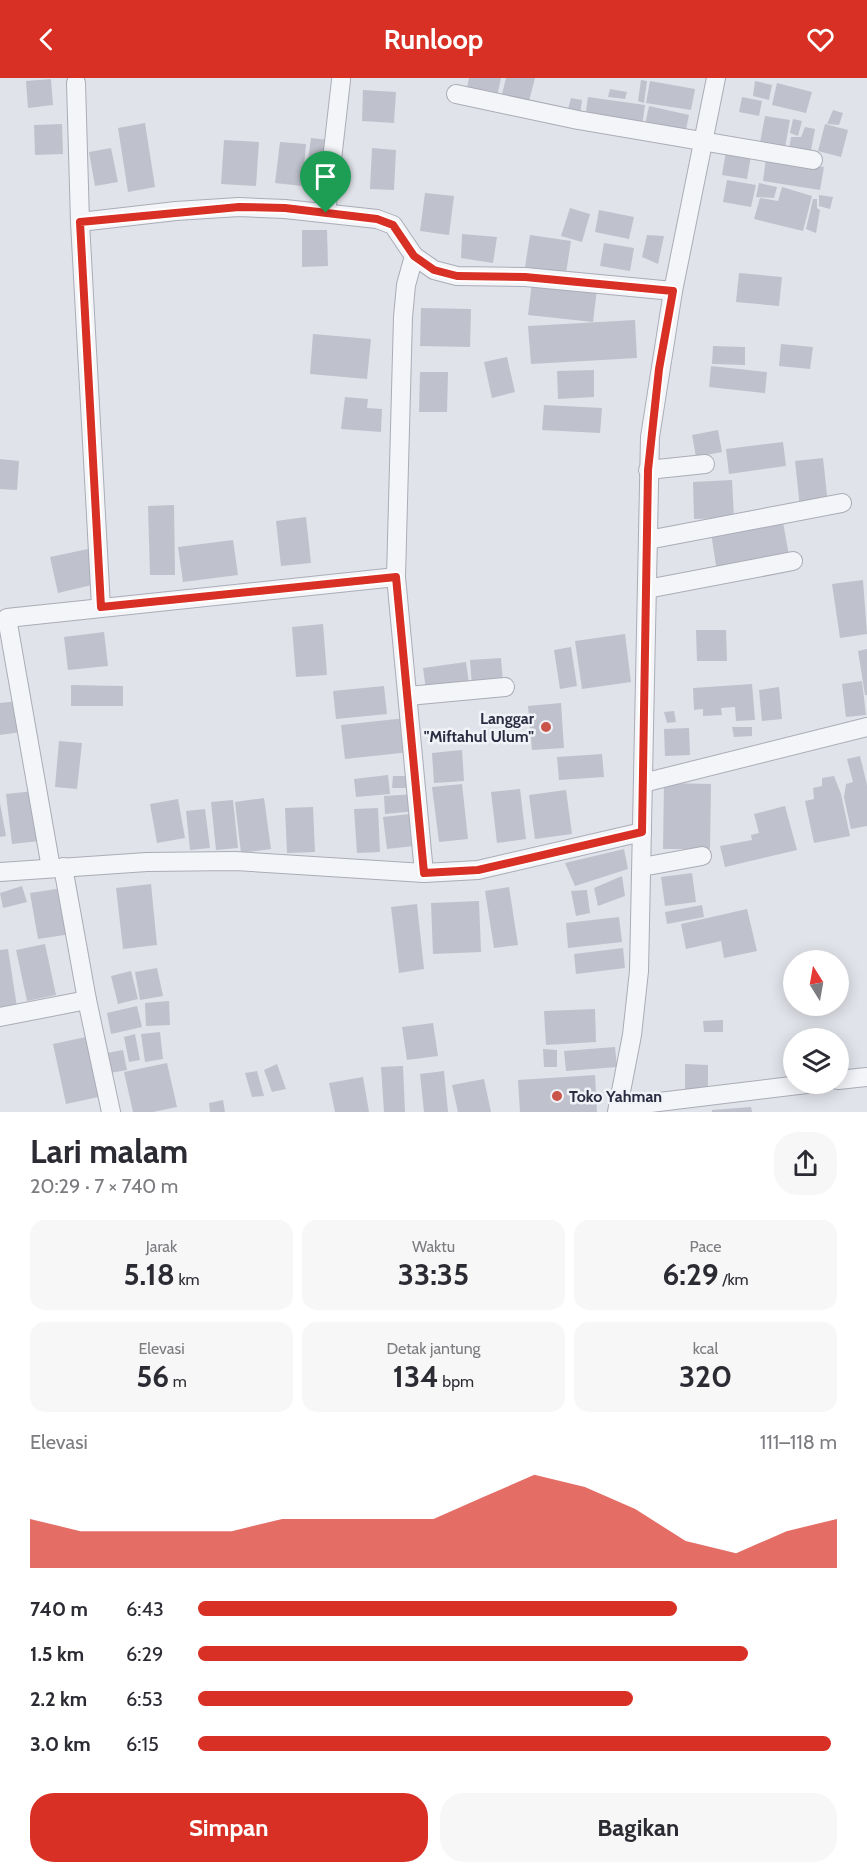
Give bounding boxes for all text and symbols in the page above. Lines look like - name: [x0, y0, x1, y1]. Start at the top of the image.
- icon: back: [30, 23, 63, 56]
- text: Runloop: [384, 23, 483, 56]
- icon: heart: [804, 23, 837, 56]
- pin: [300, 151, 351, 213]
- icon: arrive: [309, 160, 342, 193]
- place label: Langgar "Miftahul Ulum": [424, 709, 535, 746]
- marker: Langgar "Miftahul Ulum": [539, 720, 553, 734]
- north arrow: [783, 950, 849, 1016]
- map controls: [783, 950, 849, 1094]
- button: layers: [783, 1028, 849, 1094]
- place label: Toko Yahman: [569, 1087, 662, 1106]
- marker: Toko Yahman: [550, 1089, 564, 1103]
- text: Lari malam: [30, 1131, 188, 1171]
- button: share: [774, 1132, 837, 1195]
- text: 20:29 · 7 × 740 m: [30, 1174, 178, 1198]
- text: Jarak: [146, 1237, 177, 1256]
- text: Waktu: [412, 1237, 455, 1256]
- text: Pace: [690, 1237, 721, 1256]
- text: 5.18: [123, 1256, 175, 1293]
- text: 33:35: [398, 1256, 469, 1293]
- text: 6:29: [662, 1256, 719, 1293]
- text: km: [175, 1270, 200, 1289]
- text: /km: [719, 1270, 749, 1289]
- text: Elevasi: [138, 1339, 185, 1358]
- text: Detak jantung: [386, 1339, 481, 1358]
- text: kcal: [693, 1339, 718, 1358]
- text: 56: [136, 1358, 169, 1395]
- text: 134: [393, 1358, 439, 1395]
- text: 320: [679, 1358, 732, 1395]
- text: m: [169, 1372, 187, 1391]
- text: bpm: [439, 1372, 474, 1391]
- text: Elevasi: [30, 1430, 88, 1454]
- text: 111–118 m: [760, 1430, 837, 1454]
- text: 740 m: [30, 1597, 88, 1621]
- text: 6:43: [126, 1597, 164, 1621]
- text: 1.5 km: [30, 1642, 84, 1666]
- text: 6:29: [126, 1642, 163, 1666]
- text: 2.2 km: [30, 1687, 87, 1711]
- text: 6:53: [126, 1687, 163, 1711]
- text: 3.0 km: [30, 1732, 91, 1756]
- text: 6:15: [126, 1732, 159, 1756]
- button: Simpan: [30, 1793, 428, 1862]
- button: Bagikan: [440, 1793, 837, 1862]

